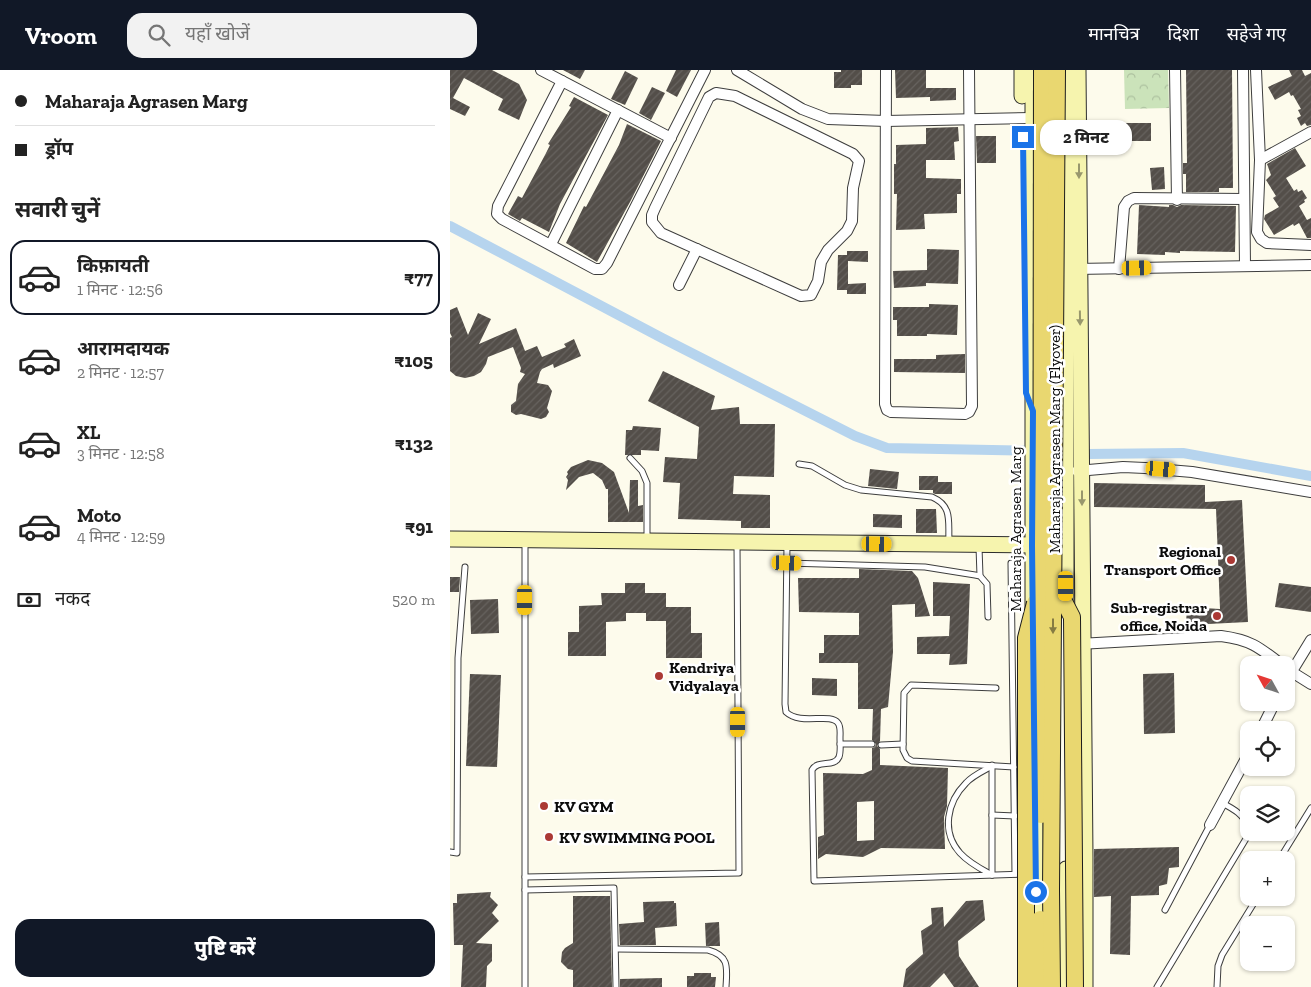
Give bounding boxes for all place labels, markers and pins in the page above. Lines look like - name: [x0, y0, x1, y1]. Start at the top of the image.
- place label: Regional Transport Office: [1104, 542, 1221, 579]
- marker: Regional Transport Office: [1225, 554, 1237, 566]
- place label: Sub-registrar office, Noida: [1110, 598, 1207, 635]
- marker: Sub-registrar office, Noida: [1211, 610, 1223, 622]
- place label: Kendriya Vidyalaya: [669, 658, 739, 695]
- marker: Kendriya Vidyalaya: [653, 670, 665, 682]
- place label: KV GYM: [554, 797, 614, 816]
- marker: KV GYM: [538, 800, 550, 812]
- place label: KV SWIMMING POOL: [559, 828, 715, 847]
- marker: KV SWIMMING POOL: [543, 831, 555, 843]

